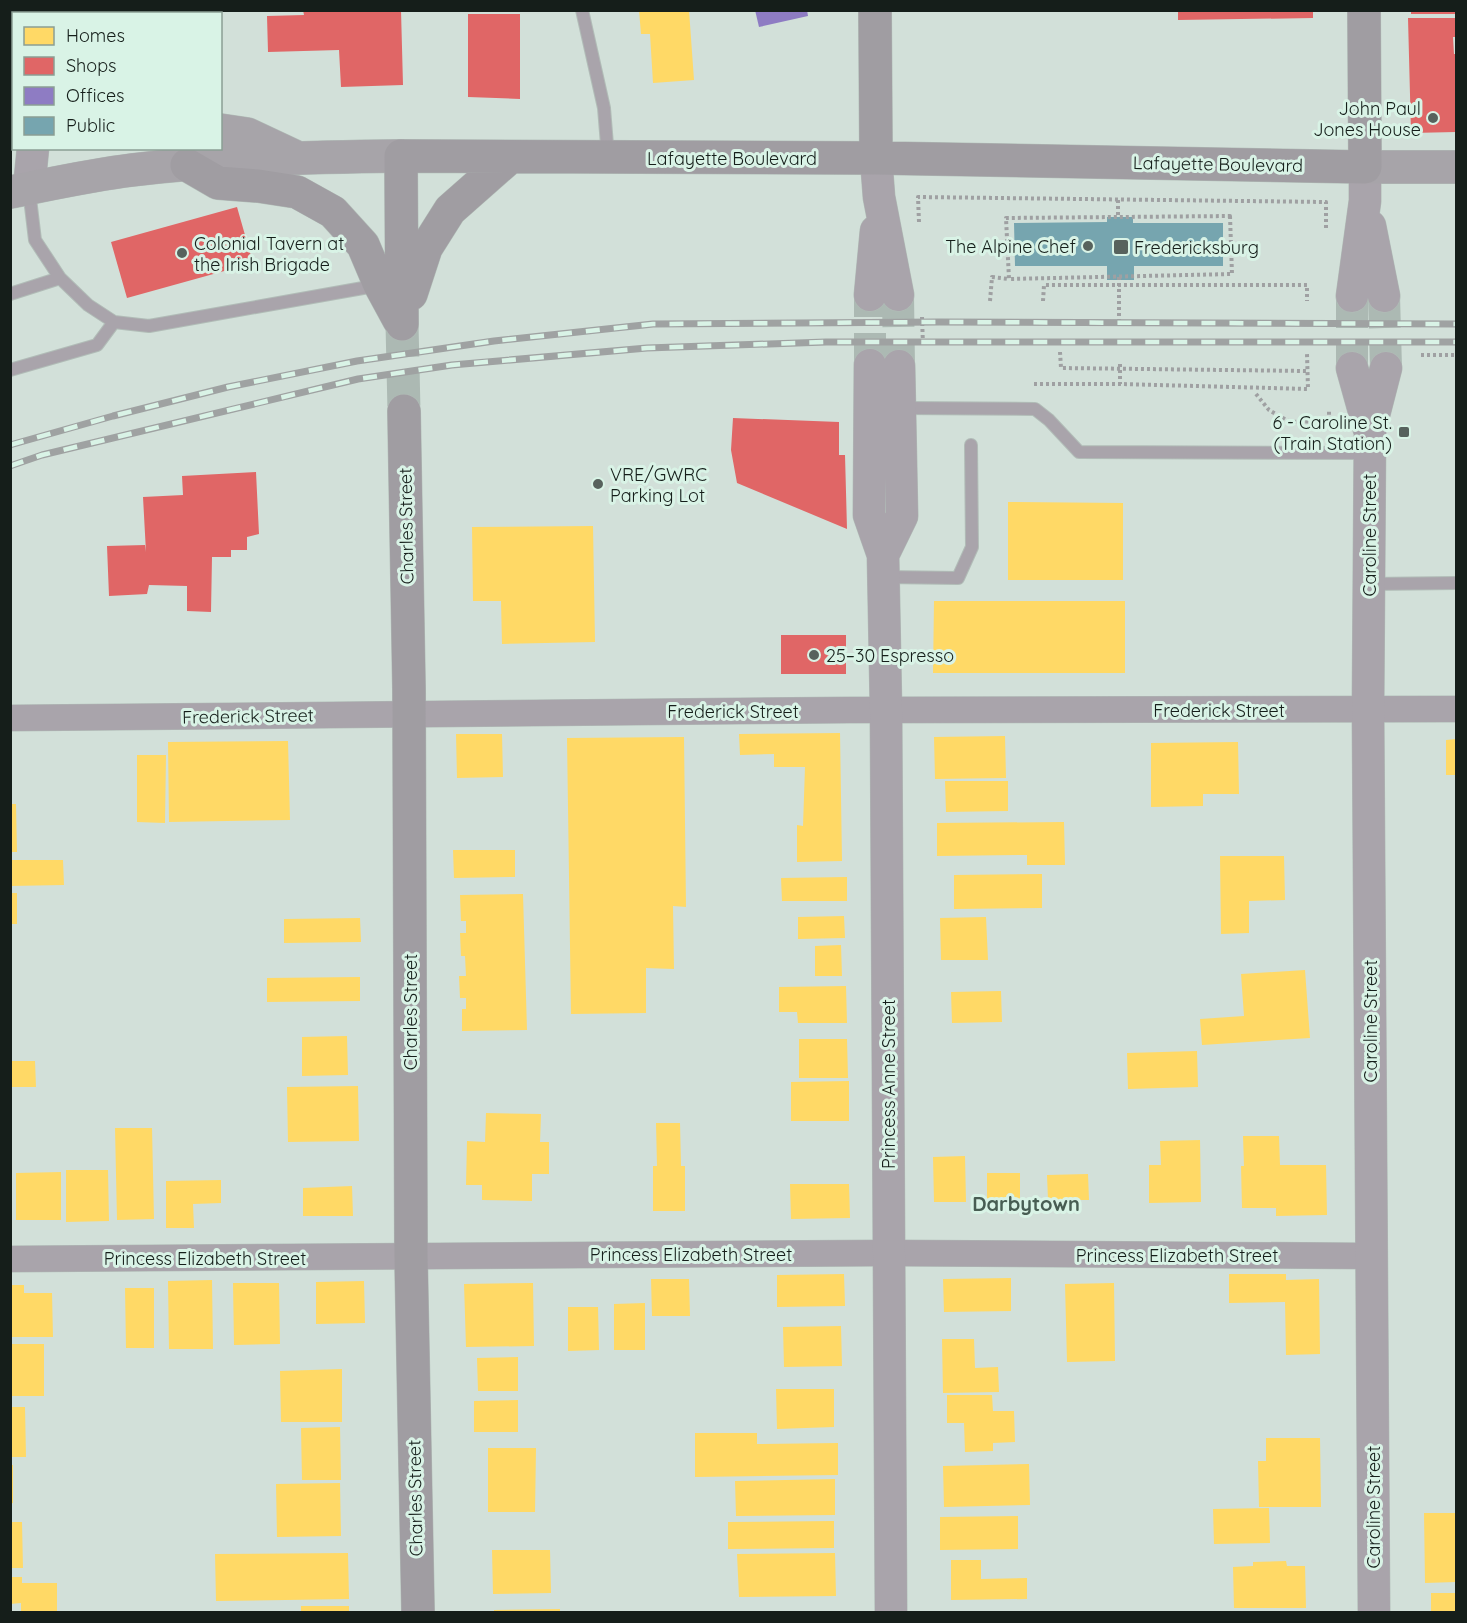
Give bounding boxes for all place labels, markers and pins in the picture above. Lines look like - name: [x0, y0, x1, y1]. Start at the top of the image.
- place label: John Paul Jones House: [1313, 97, 1421, 141]
- marker: John Paul Jones House: [1426, 111, 1440, 125]
- place label: Colonial Tavern at the Irish Brigade: [194, 232, 344, 276]
- place label: The Alpine Chef: [945, 235, 1077, 258]
- place label: Fredericksburg: [1134, 236, 1259, 259]
- marker: Fredericksburg: [1112, 238, 1130, 256]
- marker: The Alpine Chef: [1081, 239, 1095, 253]
- marker: Colonial Tavern at the Irish Brigade: [175, 246, 189, 260]
- place label: 6 - Caroline St. (Train Station): [1272, 411, 1392, 455]
- marker: 6 - Caroline St. (Train Station): [1397, 425, 1411, 439]
- place label: VRE/GWRC Parking Lot: [610, 463, 707, 507]
- marker: VRE/GWRC Parking Lot: [591, 477, 605, 491]
- place label: 25–30 Espresso: [826, 644, 954, 667]
- marker: 25–30 Espresso: [807, 648, 821, 662]

